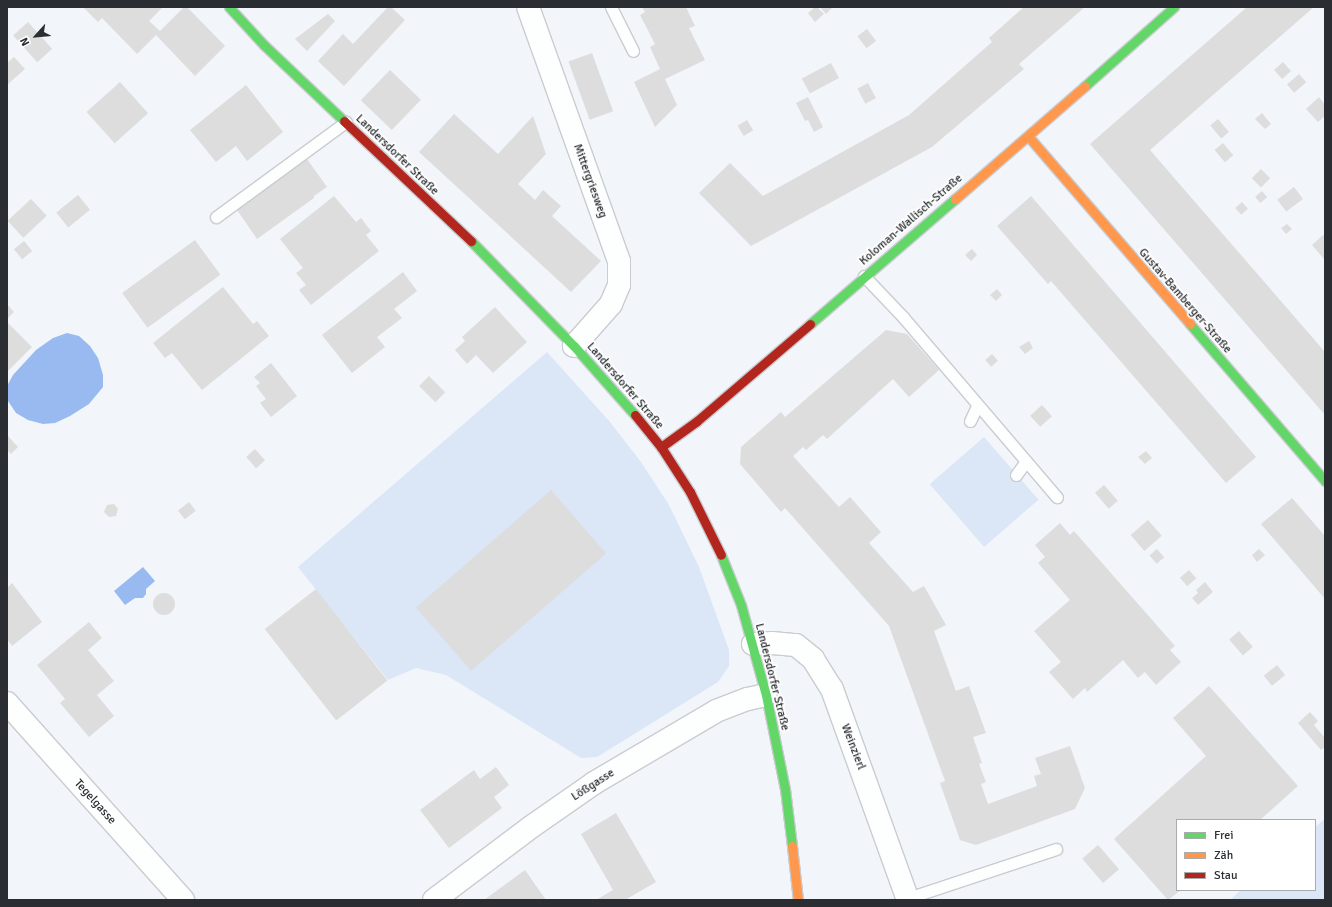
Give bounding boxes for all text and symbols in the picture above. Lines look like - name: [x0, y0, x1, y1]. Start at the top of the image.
- north arrow: [16, 16, 56, 56]
- text: N: [17, 35, 32, 48]
- street label: Landersdorfer Straße: [352, 112, 442, 198]
- street label: Mittergriesweg: [570, 142, 610, 220]
- street label: Koloman-Wallisch-Straße: [857, 171, 965, 269]
- street label: Gustav-Bamberger-Straße: [1135, 245, 1235, 357]
- street label: Landersdorfer Straße: [583, 340, 667, 432]
- street label: Landersdorfer Straße: [752, 622, 792, 732]
- street label: Weinzierl: [838, 722, 868, 772]
- street label: Lößgasse: [569, 766, 617, 804]
- street label: Tegelgasse: [71, 777, 119, 827]
- legend: [1176, 819, 1316, 891]
- text: Frei: [1214, 828, 1233, 843]
- text: Zäh: [1214, 848, 1233, 863]
- text: Stau: [1214, 868, 1238, 883]

